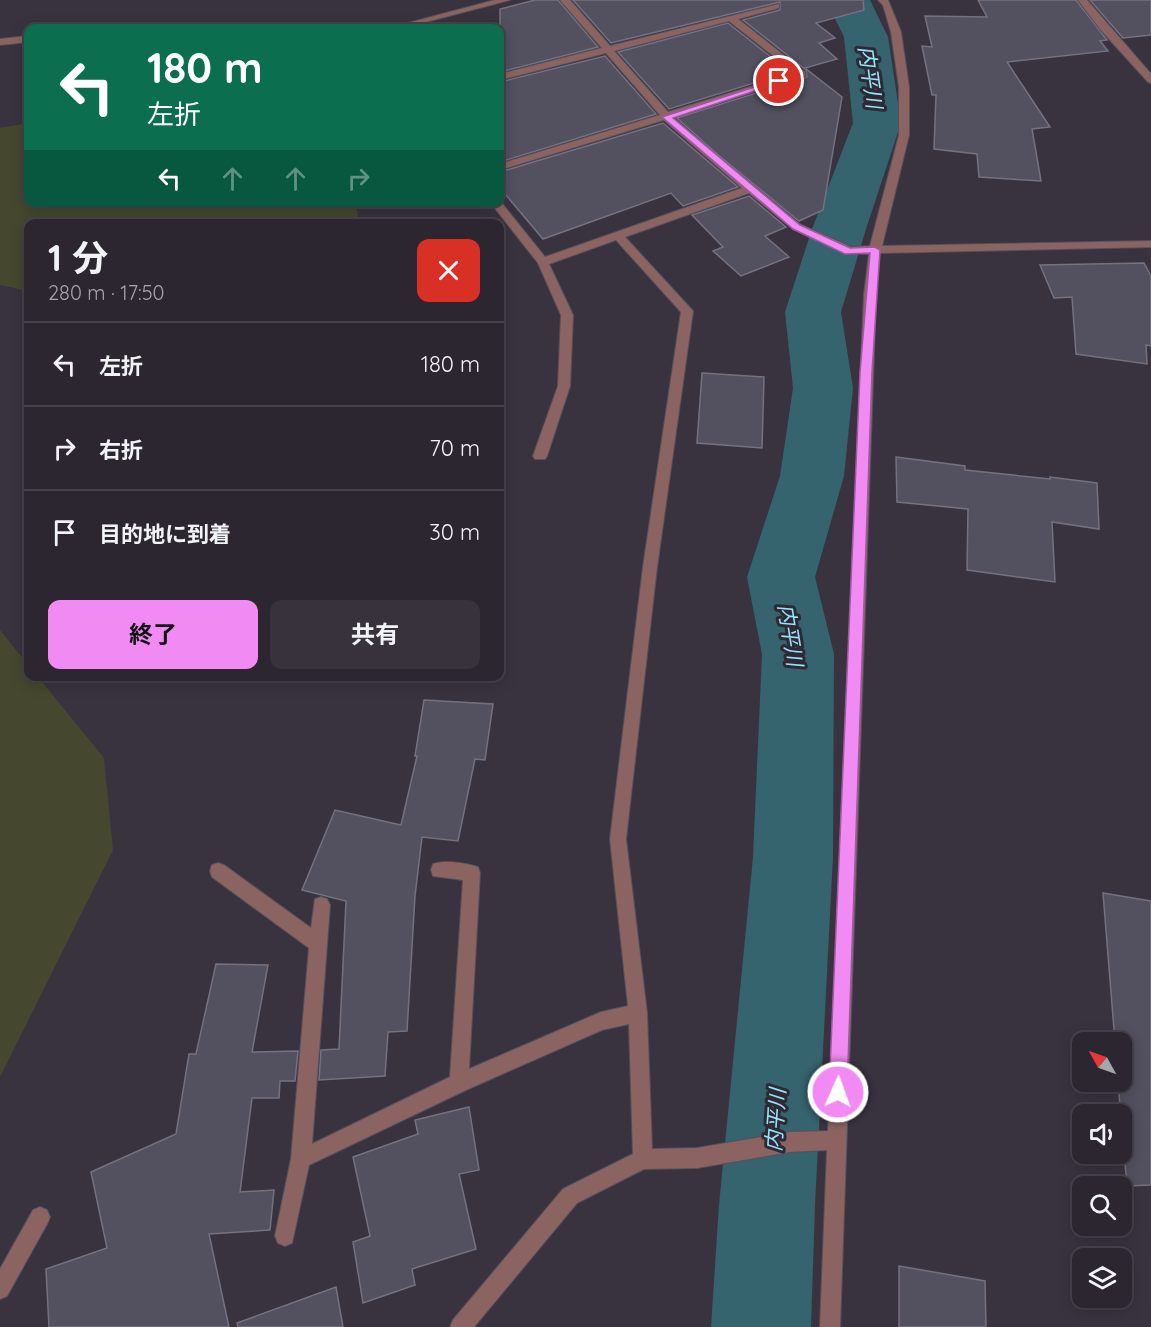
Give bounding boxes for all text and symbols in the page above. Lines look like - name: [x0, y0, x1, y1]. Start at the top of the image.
- text: 180 m: [147, 41, 263, 94]
- water label: 内平川: [854, 44, 889, 112]
- icon: left: [48, 48, 126, 126]
- pin: [753, 55, 804, 106]
- icon: arrive: [762, 64, 795, 97]
- text: 左折: [147, 97, 201, 131]
- icon: left: [153, 162, 186, 195]
- icon: ahead: [216, 162, 249, 195]
- icon: ahead: [279, 162, 312, 195]
- icon: right: [342, 162, 375, 195]
- text: 1 分: [48, 235, 108, 280]
- button: close: [417, 239, 480, 302]
- text: 280 m · 17:50: [48, 280, 165, 305]
- icon: left: [48, 348, 81, 381]
- text: 180 m: [421, 350, 480, 378]
- text: 左折: [99, 352, 143, 380]
- icon: right: [48, 432, 81, 465]
- text: 70 m: [430, 434, 480, 462]
- text: 右折: [99, 436, 143, 464]
- icon: arrive: [48, 516, 81, 549]
- text: 30 m: [429, 518, 480, 546]
- text: 目的地に到着: [99, 520, 231, 548]
- button: 終了: [48, 600, 258, 669]
- button: 共有: [270, 600, 480, 669]
- water label: 内平川: [773, 602, 809, 670]
- north arrow: [1072, 1032, 1132, 1092]
- map controls: [1072, 1032, 1132, 1308]
- position arrow: [806, 1060, 870, 1124]
- water label: 内平川: [760, 1086, 790, 1152]
- button: sound: [1072, 1104, 1132, 1164]
- button: search: [1072, 1176, 1132, 1236]
- button: layers: [1072, 1248, 1132, 1308]

